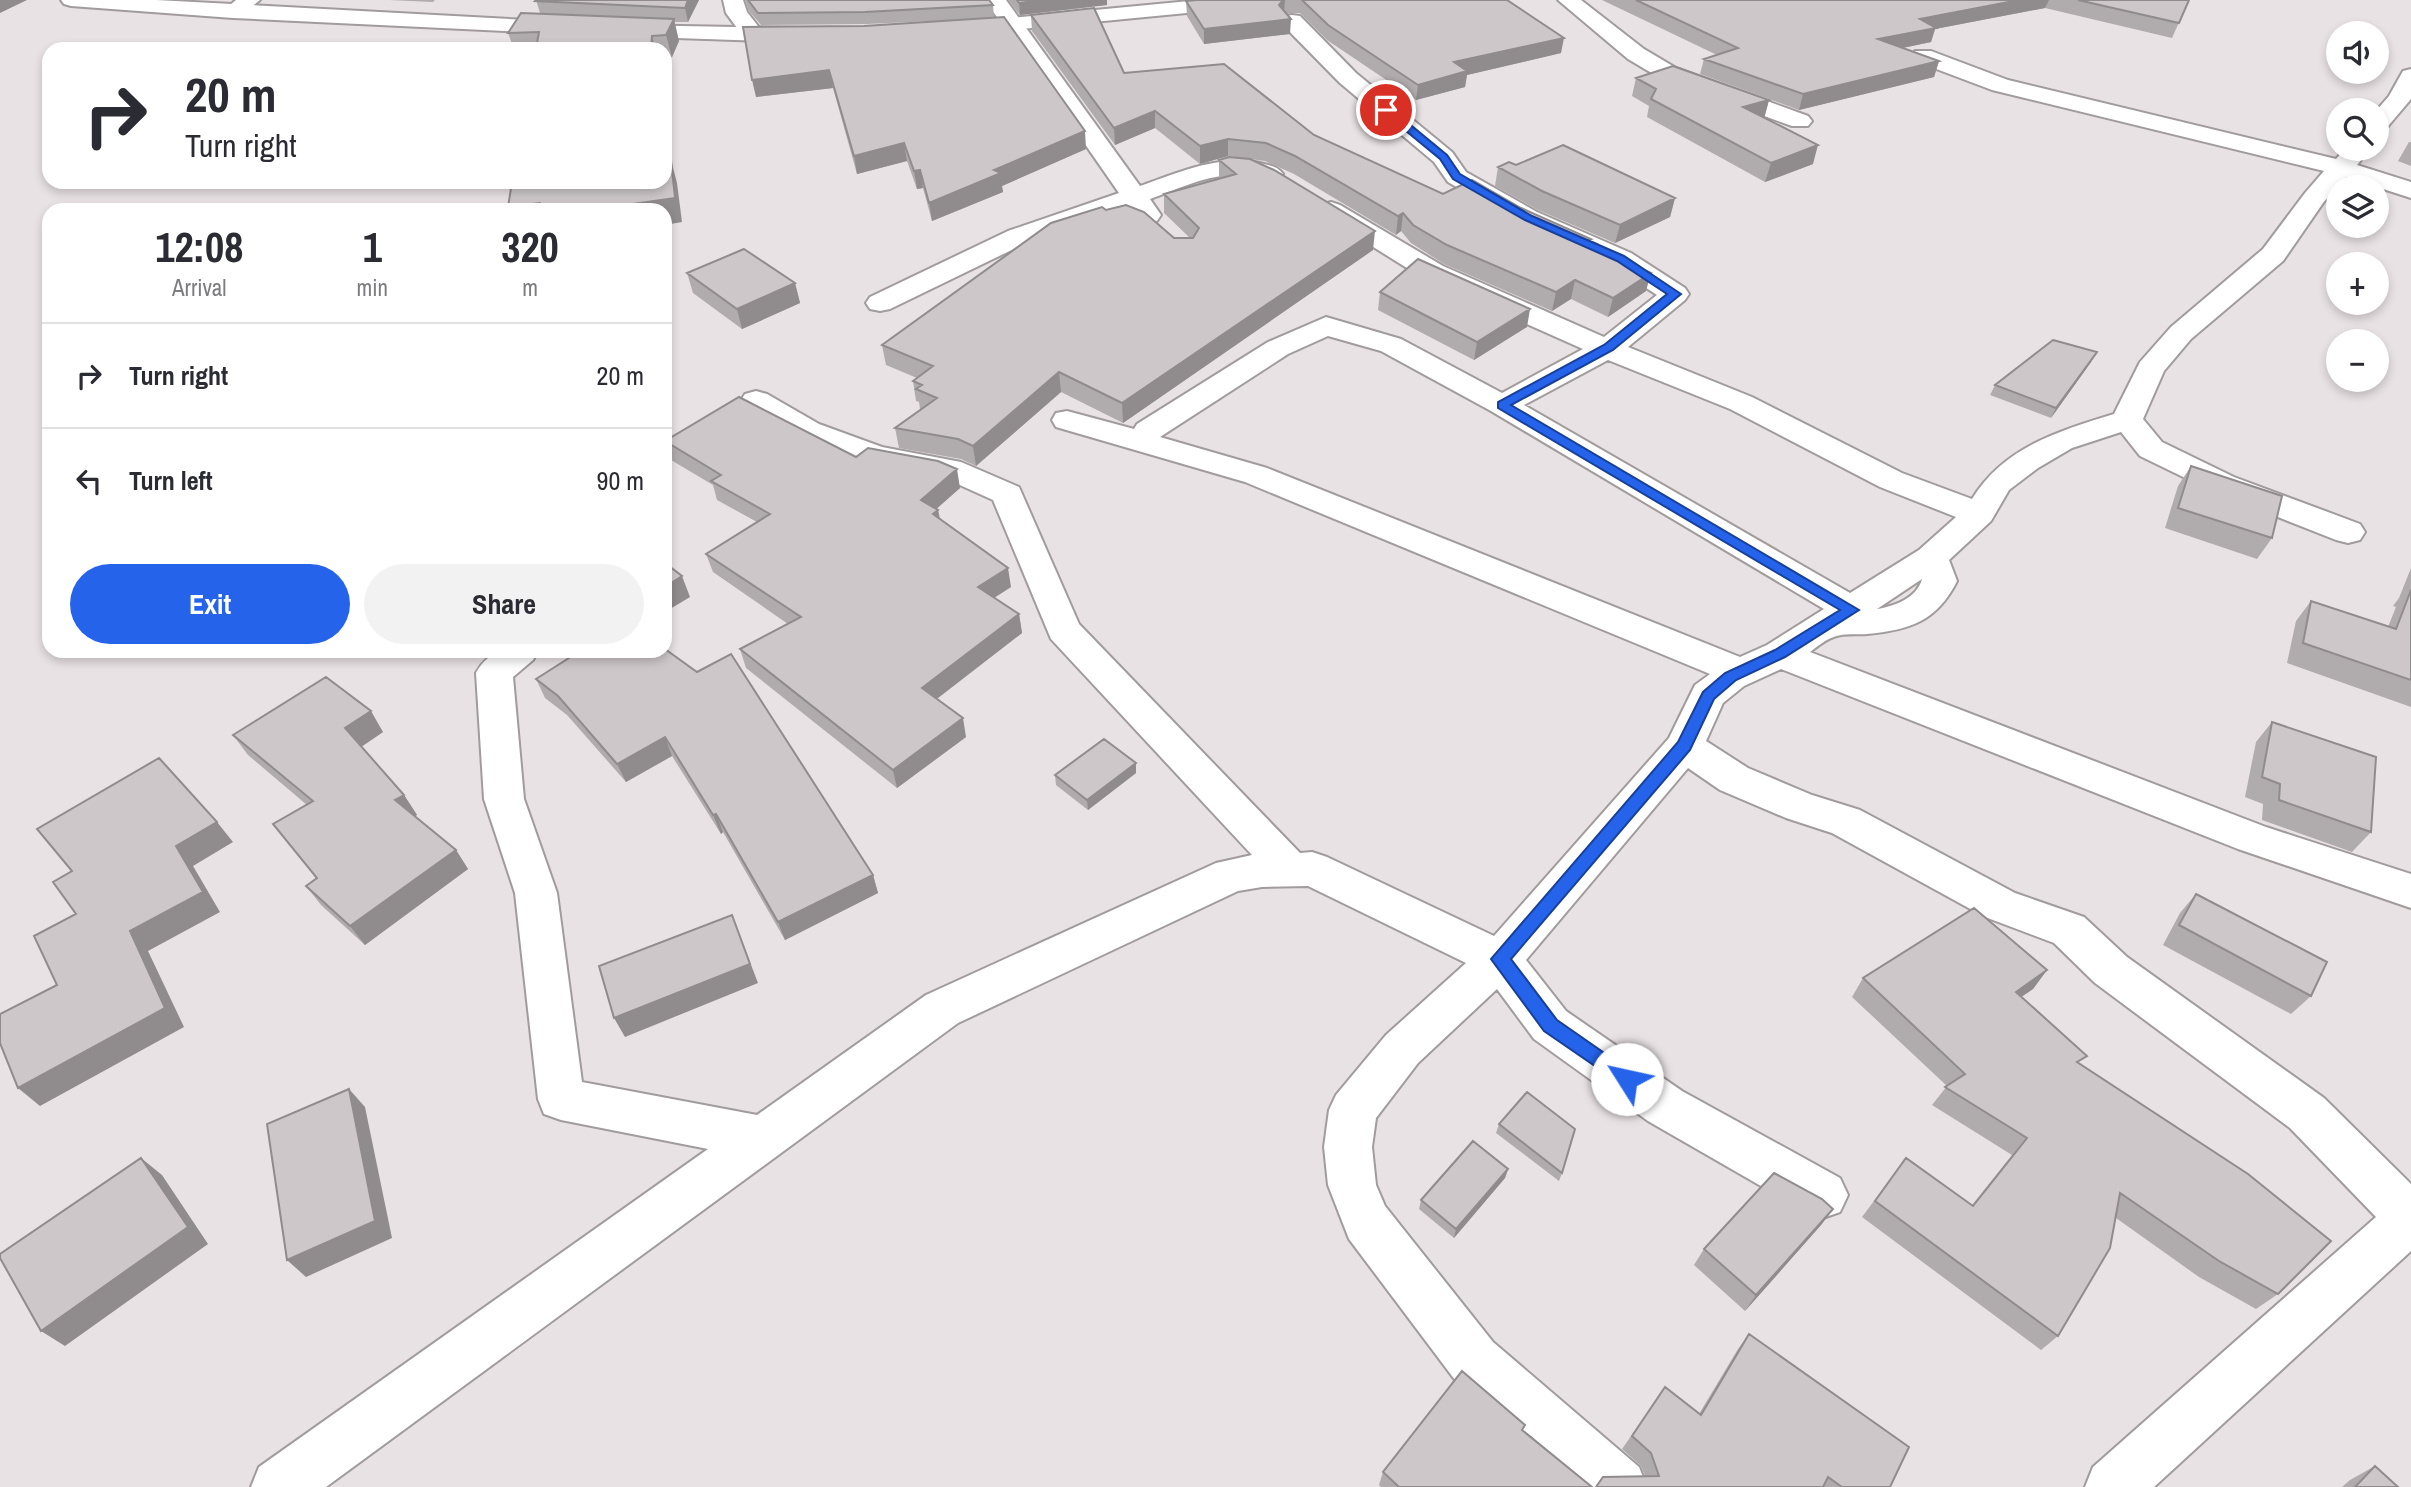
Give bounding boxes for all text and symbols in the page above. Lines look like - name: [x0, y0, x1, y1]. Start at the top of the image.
- map controls: [2326, 21, 2389, 392]
- button: sound: [2326, 21, 2389, 84]
- text: 20 m: [185, 61, 277, 127]
- icon: right: [70, 70, 161, 161]
- pin: [1356, 80, 1416, 140]
- icon: arrive: [1367, 91, 1405, 129]
- button: search: [2326, 98, 2389, 161]
- text: Turn right: [185, 124, 297, 167]
- button: layers: [2326, 175, 2389, 238]
- text: 12:08: [155, 219, 243, 275]
- text: 1: [363, 219, 382, 275]
- text: 320: [501, 219, 559, 275]
- button: +: [2326, 252, 2389, 315]
- text: Arrival: [172, 272, 227, 303]
- text: min: [357, 272, 388, 303]
- text: m: [522, 272, 538, 303]
- button: −: [2326, 329, 2389, 392]
- icon: right: [70, 357, 108, 395]
- text: Turn right: [129, 358, 228, 393]
- text: 20 m: [597, 358, 644, 393]
- icon: left: [70, 462, 108, 500]
- text: Turn left: [129, 463, 213, 498]
- text: 90 m: [597, 463, 644, 498]
- button: Exit: [70, 564, 350, 644]
- button: Share: [364, 564, 644, 644]
- position arrow: [1590, 1042, 1664, 1116]

